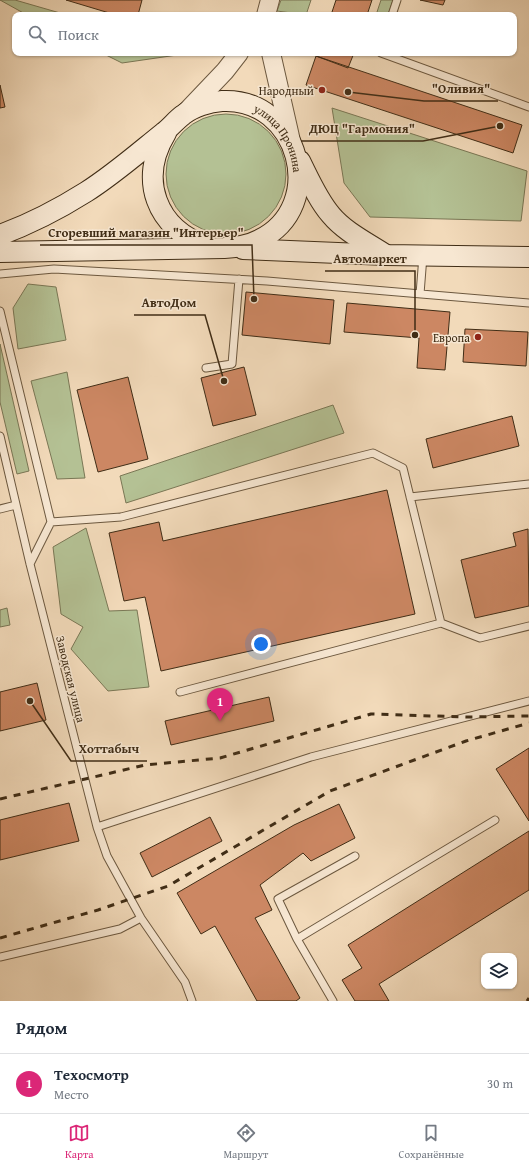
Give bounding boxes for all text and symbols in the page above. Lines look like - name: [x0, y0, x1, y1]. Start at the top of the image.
- search box: [12, 12, 517, 56]
- icon: search: [26, 23, 48, 45]
- text: Поиск: [58, 24, 99, 45]
- callout: "Оливия": [424, 76, 498, 101]
- text: "Оливия": [432, 79, 490, 98]
- place label: Народный: [259, 82, 314, 99]
- marker: Народный: [317, 85, 327, 95]
- street label: улица Пронина: [250, 99, 307, 173]
- callout: ДЮЦ "Гармония": [301, 116, 423, 141]
- text: ДЮЦ "Гармония": [308, 119, 415, 138]
- callout: Сгоревший магазин "Интерьер": [40, 220, 252, 245]
- text: Сгоревший магазин "Интерьер": [48, 223, 244, 242]
- callout: Автомаркет: [325, 246, 415, 271]
- text: Автомаркет: [333, 249, 407, 268]
- callout: АвтоДом: [134, 290, 205, 315]
- text: АвтоДом: [142, 293, 197, 312]
- place label: Европа: [433, 329, 470, 346]
- marker: Европа: [473, 332, 483, 342]
- street label: Заводская улица: [52, 634, 90, 724]
- your location: [251, 634, 271, 654]
- pin: 1: [207, 688, 233, 721]
- callout: Хоттабыч: [71, 736, 147, 761]
- text: Хоттабыч: [79, 739, 140, 758]
- map controls: [481, 953, 517, 989]
- button: layers: [481, 953, 517, 989]
- text: Рядом: [16, 1015, 67, 1040]
- text: Техосмотр: [54, 1064, 129, 1085]
- text: 1: [26, 1074, 32, 1093]
- text: 30 m: [487, 1074, 513, 1093]
- text: Место: [54, 1085, 89, 1104]
- tab: Карта: [65, 1122, 93, 1162]
- tab: Маршрут: [223, 1122, 268, 1162]
- tab: Сохранённые: [398, 1122, 464, 1162]

